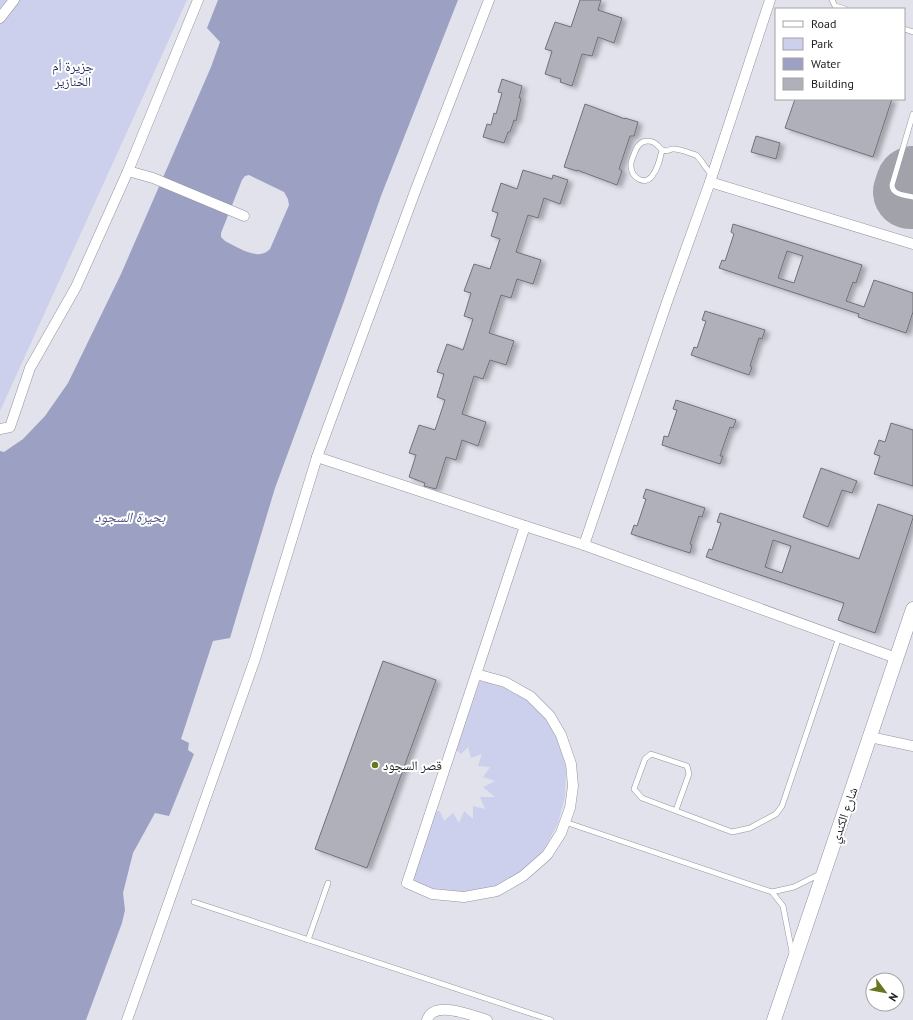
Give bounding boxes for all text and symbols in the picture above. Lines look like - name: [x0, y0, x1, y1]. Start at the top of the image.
- legend: [775, 8, 905, 100]
- text: Road: [811, 16, 836, 31]
- text: Park: [811, 36, 833, 51]
- text: Water: [811, 56, 841, 71]
- park label: جزيرة أم الخنازير: [52, 58, 94, 90]
- text: Building: [811, 76, 854, 91]
- water label: بحيرة السجود: [95, 508, 165, 526]
- place label: قصر السجود: [383, 757, 442, 774]
- marker: قصر السجود: [370, 760, 380, 770]
- street label: شارع الكندي: [827, 785, 864, 846]
- north arrow: [865, 972, 905, 1012]
- text: N: [886, 991, 901, 1004]

